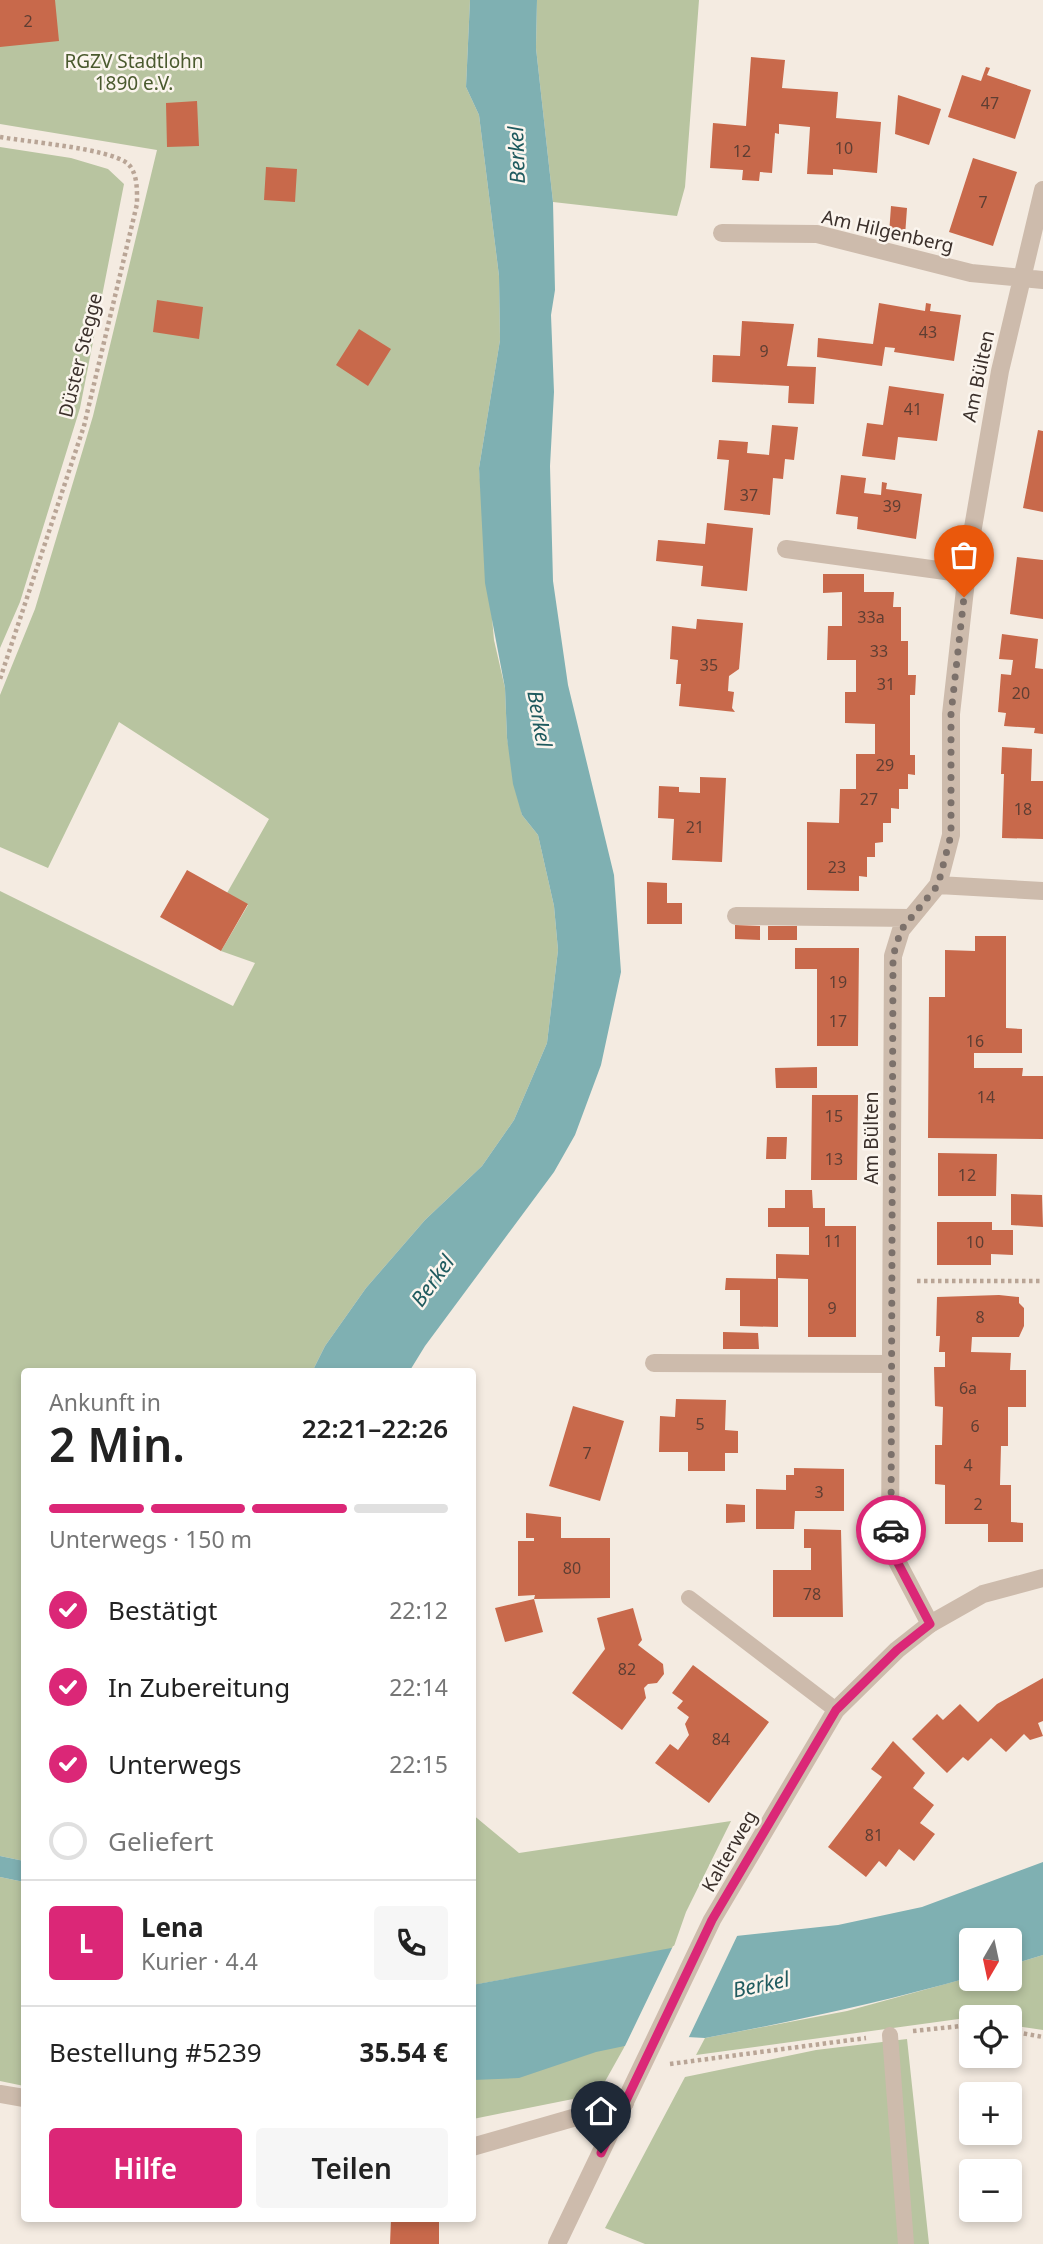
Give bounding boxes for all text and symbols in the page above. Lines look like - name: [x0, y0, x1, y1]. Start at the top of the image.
- house number: 2: [23, 10, 33, 32]
- park label: RGZV Stadtlohn 1890 e.V.: [64, 48, 204, 96]
- house number: 47: [981, 92, 999, 114]
- water label: Berkel: [501, 125, 531, 184]
- house number: 10: [835, 137, 853, 159]
- house number: 12: [733, 140, 751, 162]
- house number: 7: [978, 191, 988, 213]
- street label: Am Hilgenberg: [819, 203, 957, 259]
- street label: Düster Stegge: [52, 290, 108, 420]
- house number: 43: [919, 321, 937, 343]
- street label: Am Bülten: [956, 328, 1000, 424]
- house number: 9: [759, 340, 769, 362]
- house number: 41: [904, 398, 922, 420]
- house number: 37: [740, 484, 758, 506]
- house number: 39: [883, 495, 901, 517]
- pin: [934, 525, 994, 597]
- icon: bag: [945, 536, 983, 574]
- house number: 33a: [857, 606, 885, 628]
- house number: 33: [870, 640, 888, 662]
- house number: 35: [700, 654, 718, 676]
- house number: 31: [877, 673, 895, 695]
- house number: 20: [1012, 682, 1030, 704]
- water label: Berkel: [521, 688, 559, 750]
- house number: 29: [876, 754, 894, 776]
- house number: 27: [860, 788, 878, 810]
- house number: 18: [1014, 798, 1032, 820]
- house number: 21: [686, 816, 704, 838]
- house number: 23: [828, 856, 846, 878]
- house number: 19: [829, 971, 847, 993]
- house number: 17: [829, 1010, 847, 1032]
- house number: 16: [966, 1030, 984, 1052]
- house number: 14: [977, 1086, 995, 1108]
- street label: Am Bülten: [858, 1091, 884, 1185]
- house number: 15: [825, 1105, 843, 1127]
- house number: 13: [825, 1148, 843, 1170]
- house number: 12: [958, 1164, 976, 1186]
- house number: 11: [824, 1230, 842, 1252]
- house number: 10: [966, 1231, 984, 1253]
- water label: Berkel: [404, 1249, 461, 1312]
- house number: 9: [827, 1297, 837, 1319]
- house number: 8: [975, 1306, 985, 1328]
- house number: 6a: [959, 1377, 977, 1399]
- text: Ankunft in: [49, 1386, 161, 1418]
- text: 22:21–22:26: [302, 1410, 448, 1446]
- text: 2 Min.: [49, 1413, 185, 1475]
- house number: 5: [695, 1413, 705, 1435]
- house number: 6: [970, 1415, 980, 1437]
- house number: 7: [582, 1442, 592, 1464]
- house number: 4: [963, 1454, 973, 1476]
- house number: 3: [814, 1481, 824, 1503]
- house number: 2: [973, 1493, 983, 1515]
- courier: [856, 1495, 926, 1565]
- icon: car: [872, 1511, 910, 1549]
- text: Unterwegs · 150 m: [49, 1523, 252, 1555]
- house number: 80: [563, 1557, 581, 1579]
- house number: 78: [803, 1583, 821, 1605]
- icon: check: [49, 1591, 87, 1629]
- text: Bestätigt: [108, 1592, 217, 1628]
- text: 22:12: [389, 1594, 448, 1626]
- house number: 82: [618, 1658, 636, 1680]
- icon: check: [49, 1668, 87, 1706]
- text: In Zubereitung: [108, 1669, 290, 1705]
- text: 22:14: [389, 1671, 448, 1703]
- house number: 84: [712, 1728, 730, 1750]
- icon: check: [49, 1745, 87, 1783]
- text: Unterwegs: [108, 1746, 241, 1782]
- text: 22:15: [389, 1748, 448, 1780]
- street label: Kalterweg: [695, 1805, 763, 1897]
- text: Geliefert: [108, 1823, 213, 1859]
- house number: 81: [865, 1824, 883, 1846]
- button: phone: [374, 1906, 448, 1980]
- text: Lena: [141, 1909, 204, 1945]
- text: L: [79, 1925, 93, 1961]
- north arrow: [959, 1928, 1022, 1992]
- map controls: [959, 1928, 1022, 2222]
- text: Kurier · 4.4: [141, 1945, 258, 1977]
- water label: Berkel: [730, 1964, 792, 2004]
- button: locate: [959, 2005, 1022, 2068]
- text: Bestellung #5239: [49, 2034, 262, 2070]
- text: 35.54 €: [360, 2034, 448, 2070]
- pin: [571, 2081, 631, 2153]
- button: +: [959, 2082, 1022, 2145]
- icon: home: [582, 2092, 620, 2130]
- button: Hilfe: [49, 2128, 242, 2208]
- button: Teilen: [256, 2128, 448, 2208]
- button: −: [959, 2159, 1022, 2222]

